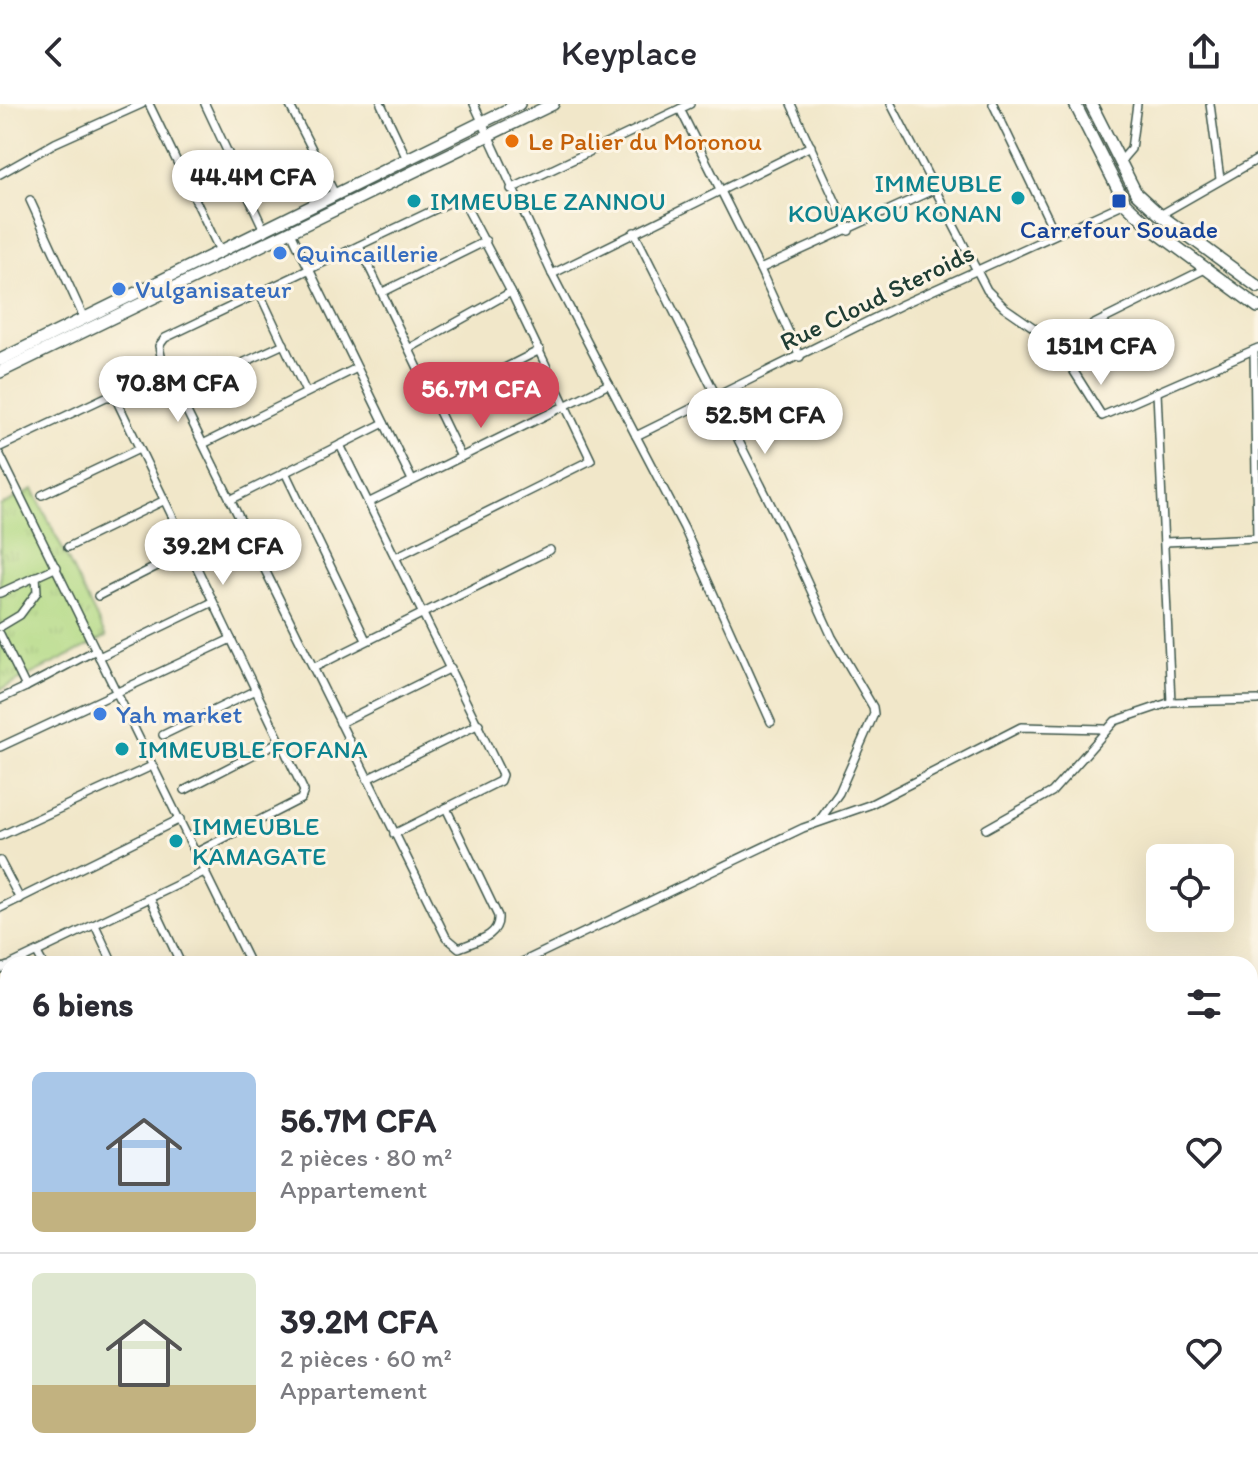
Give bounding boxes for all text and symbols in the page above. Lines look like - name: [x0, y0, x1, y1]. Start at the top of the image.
- icon: back: [32, 30, 76, 74]
- icon: share: [1182, 30, 1226, 74]
- text: Keyplace: [561, 31, 697, 74]
- place label: Le Palier du Moronou: [528, 125, 762, 157]
- marker: Le Palier du Moronou: [503, 132, 521, 150]
- pin: 44.4M CFA: [161, 150, 345, 218]
- text: 44.4M CFA: [190, 160, 316, 192]
- place label: IMMEUBLE KOUAKOU KONAN: [788, 167, 1002, 229]
- place label: IMMEUBLE ZANNOU: [430, 185, 666, 217]
- marker: IMMEUBLE KOUAKOU KONAN: [1009, 189, 1027, 207]
- marker: IMMEUBLE ZANNOU: [405, 192, 423, 210]
- marker: Carrefour Souade: [1110, 192, 1128, 210]
- place label: Carrefour Souade: [1020, 213, 1218, 245]
- street label: Rue Cloud Steroids: [775, 236, 979, 358]
- place label: Quincaillerie: [296, 237, 438, 269]
- marker: Quincaillerie: [271, 244, 289, 262]
- place label: Vulganisateur: [135, 273, 292, 305]
- marker: Vulganisateur: [110, 280, 128, 298]
- pin: 151M CFA: [1018, 319, 1184, 387]
- text: 151M CFA: [1046, 329, 1156, 361]
- pin: 70.8M CFA: [86, 356, 270, 424]
- pin: 56.7M CFA: [389, 362, 573, 430]
- text: 70.8M CFA: [117, 366, 239, 398]
- text: 56.7M CFA: [421, 372, 541, 404]
- pin: 52.5M CFA: [673, 388, 857, 456]
- text: 52.5M CFA: [705, 398, 825, 430]
- pin: 39.2M CFA: [131, 519, 315, 587]
- text: 39.2M CFA: [163, 529, 283, 561]
- place label: Yah market: [116, 698, 242, 730]
- marker: Yah market: [91, 705, 109, 723]
- place label: IMMEUBLE FOFANA: [138, 733, 368, 765]
- marker: IMMEUBLE FOFANA: [113, 740, 131, 758]
- place label: IMMEUBLE KAMAGATE: [192, 810, 326, 872]
- marker: IMMEUBLE KAMAGATE: [167, 832, 185, 850]
- map controls: [1146, 844, 1234, 932]
- button: locate: [1146, 844, 1234, 932]
- icon: filters: [1182, 982, 1226, 1026]
- text: 6 biens: [32, 984, 134, 1025]
- text: 56.7M CFA: [280, 1100, 436, 1141]
- icon: home: [96, 1104, 192, 1200]
- icon: heart: [1182, 1130, 1226, 1174]
- text: 2 pièces · 80 m²: [280, 1141, 452, 1173]
- text: Appartement: [280, 1173, 427, 1205]
- text: 39.2M CFA: [280, 1301, 438, 1342]
- icon: home: [96, 1305, 192, 1401]
- icon: heart: [1182, 1331, 1226, 1375]
- text: 2 pièces · 60 m²: [280, 1342, 452, 1374]
- text: Appartement: [280, 1374, 427, 1406]

